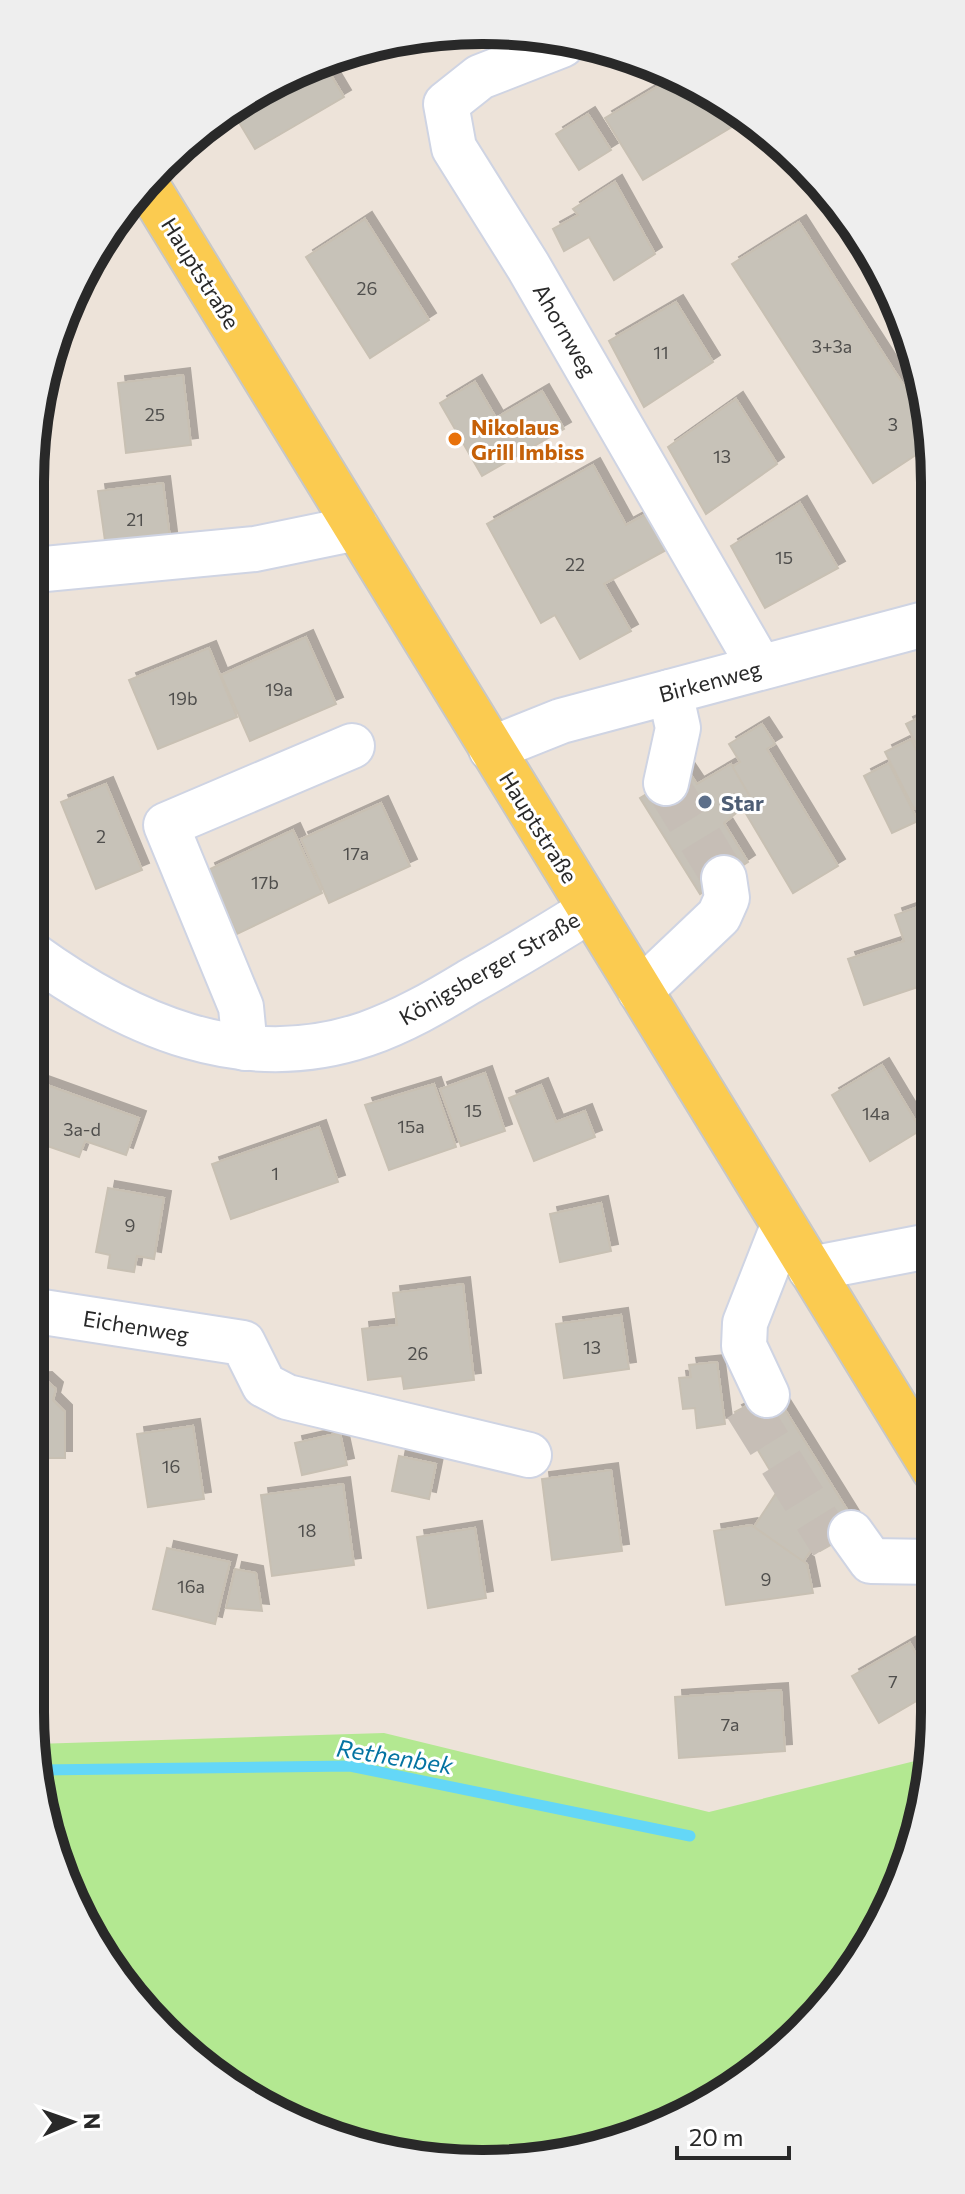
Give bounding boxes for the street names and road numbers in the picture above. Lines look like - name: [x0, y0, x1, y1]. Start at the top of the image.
- street label: Hauptstraße: [156, 212, 246, 334]
- street label: Ahornweg: [528, 279, 602, 381]
- street label: Birkenweg: [656, 654, 764, 708]
- street label: Hauptstraße: [494, 766, 584, 888]
- street label: Königsberger Straße: [394, 905, 584, 1031]
- street label: Eichenweg: [81, 1304, 191, 1348]

